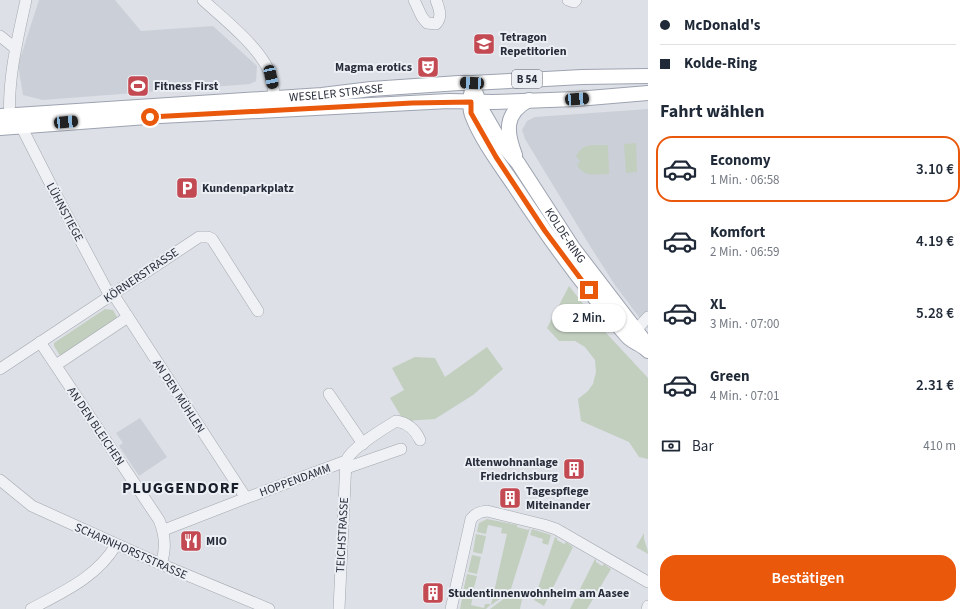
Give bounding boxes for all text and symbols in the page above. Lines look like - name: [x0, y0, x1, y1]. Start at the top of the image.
- text: McDonald's: [684, 15, 761, 36]
- place label: Tetragon Repetitorien: [500, 29, 567, 60]
- school or university icon: Tetragon Repetitorien: [471, 31, 497, 57]
- text: Kolde-Ring: [684, 53, 757, 74]
- theatre icon: Magma erotics: [415, 54, 441, 80]
- place label: Magma erotics: [335, 59, 412, 76]
- car: [263, 64, 279, 90]
- road number: B 54: [512, 70, 542, 88]
- sports icon: Fitness First: [125, 73, 151, 99]
- car: [460, 76, 484, 90]
- place label: Fitness First: [154, 78, 219, 95]
- street label: WESELER STRASSE: [288, 80, 384, 106]
- car: [565, 92, 589, 106]
- text: Fahrt wählen: [660, 99, 765, 124]
- route start: [141, 108, 159, 126]
- car: [54, 115, 78, 129]
- text: Economy: [710, 150, 771, 171]
- icon: car: [662, 151, 698, 187]
- text: 3.10 €: [916, 159, 954, 180]
- text: 1 Min. · 06:58: [710, 171, 780, 189]
- parking icon: Kundenparkplatz: [174, 175, 200, 201]
- street label: LÜHNSTIEGE: [42, 180, 87, 245]
- place label: Kundenparkplatz: [202, 180, 294, 197]
- street label: KOLDE-RING: [540, 205, 590, 267]
- text: Komfort: [710, 222, 765, 243]
- icon: car: [662, 223, 698, 259]
- text: 4.19 €: [916, 231, 954, 252]
- text: 2 Min. · 06:59: [710, 243, 780, 261]
- street label: KÖRNERSTRASSE: [100, 244, 182, 307]
- route end: [580, 281, 598, 299]
- text: XL: [710, 294, 726, 315]
- icon: car: [662, 295, 698, 331]
- text: 5.28 €: [916, 303, 954, 324]
- callout: 2 Min.: [552, 304, 626, 332]
- text: 2 Min.: [572, 309, 606, 327]
- text: 3 Min. · 07:00: [710, 315, 780, 333]
- street label: AN DEN MÜHLEN: [148, 356, 209, 436]
- text: Green: [710, 366, 750, 387]
- icon: car: [662, 367, 698, 403]
- text: 2.31 €: [916, 375, 954, 396]
- street label: AN DEN BLEICHEN: [63, 384, 128, 469]
- text: 4 Min. · 07:01: [710, 387, 780, 405]
- icon: cash: [660, 435, 682, 457]
- text: Bar: [692, 436, 714, 457]
- text: 410 m: [923, 437, 956, 455]
- place label: Altenwohnanlage Friedrichsburg: [464, 454, 559, 485]
- building icon: Altenwohnanlage Friedrichsburg: [561, 456, 587, 482]
- street label: HOPPENDAMM: [257, 460, 333, 501]
- district label: PLUGGENDORF: [122, 477, 240, 499]
- place label: Tagespflege Miteinander: [526, 483, 591, 514]
- building icon: Tagespflege Miteinander: [497, 485, 523, 511]
- street label: TEICHSTRASSE: [332, 497, 353, 573]
- street label: SCHARNHORSTSTRASSE: [72, 519, 190, 584]
- restaurant icon: MIO: [178, 528, 204, 554]
- place label: MIO: [206, 533, 227, 550]
- button: Bestätigen: [660, 555, 956, 601]
- building icon: Studentinnenwohnheim am Aasee: [420, 580, 446, 606]
- place label: Studentinnenwohnheim am Aasee: [448, 585, 629, 602]

